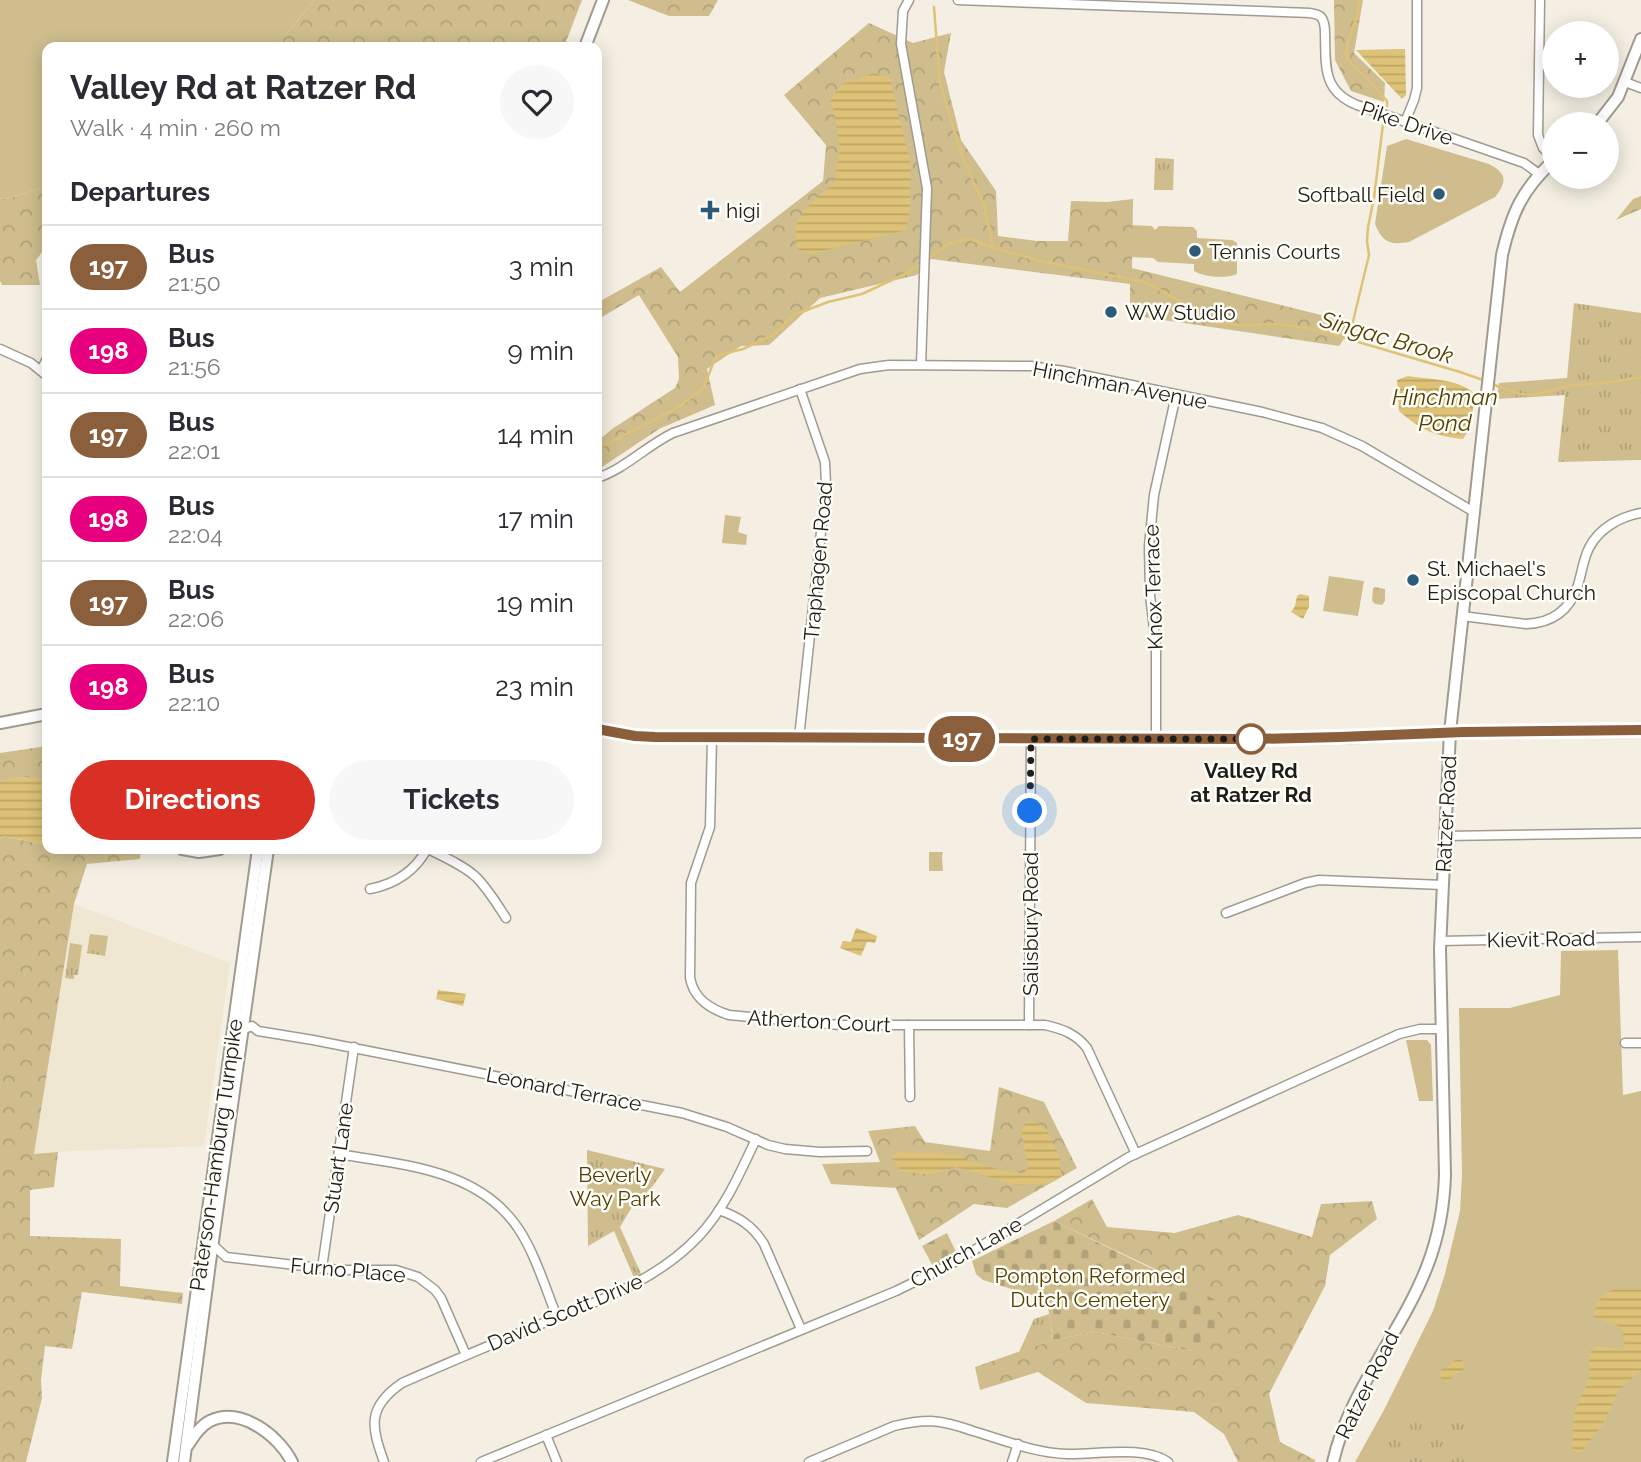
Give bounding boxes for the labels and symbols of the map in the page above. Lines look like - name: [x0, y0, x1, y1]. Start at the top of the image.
- street label: Pike Drive: [1358, 96, 1456, 150]
- place label: Softball Field: [1297, 182, 1425, 207]
- marker: Softball Field: [1431, 186, 1447, 202]
- place label: higi: [726, 198, 760, 223]
- marker: higi: [700, 200, 720, 220]
- place label: Tennis Courts: [1209, 239, 1340, 264]
- marker: Tennis Courts: [1187, 243, 1203, 259]
- place label: WW Studio: [1125, 300, 1236, 325]
- marker: WW Studio: [1103, 304, 1119, 320]
- water label: Singac Brook: [1316, 305, 1457, 369]
- street label: Hinchman Avenue: [1031, 356, 1209, 414]
- water label: Hinchman Pond: [1392, 383, 1498, 436]
- street label: Traphagen Road: [799, 480, 837, 642]
- street label: Knox Terrace: [1138, 524, 1168, 650]
- place label: St. Michael's Episcopal Church: [1427, 556, 1596, 605]
- marker: St. Michael's Episcopal Church: [1405, 572, 1421, 588]
- line badge: 197: [922, 716, 1002, 762]
- marker: Valley Rd at Ratzer Rd: [1236, 724, 1266, 754]
- street label: Ratzer Road: [1430, 755, 1462, 873]
- place label: Valley Rd at Ratzer Rd: [1190, 758, 1312, 807]
- your location: [1012, 793, 1047, 828]
- street label: Salisbury Road: [1018, 852, 1043, 996]
- street label: Kievit Road: [1486, 926, 1596, 952]
- street label: Atherton Court: [747, 1005, 891, 1037]
- street label: Paterson-Hamburg Turnpike: [185, 1017, 247, 1293]
- street label: Leonard Terrace: [484, 1062, 644, 1116]
- street label: Stuart Lane: [318, 1101, 358, 1215]
- park label: Beverly Way Park: [569, 1162, 661, 1211]
- street label: Church Lane: [906, 1211, 1026, 1293]
- street label: Furno Place: [289, 1253, 407, 1287]
- park label: Pompton Reformed Dutch Cemetery: [994, 1263, 1186, 1312]
- street label: David Scott Drive: [484, 1268, 646, 1356]
- street label: Ratzer Road: [1330, 1327, 1404, 1443]

